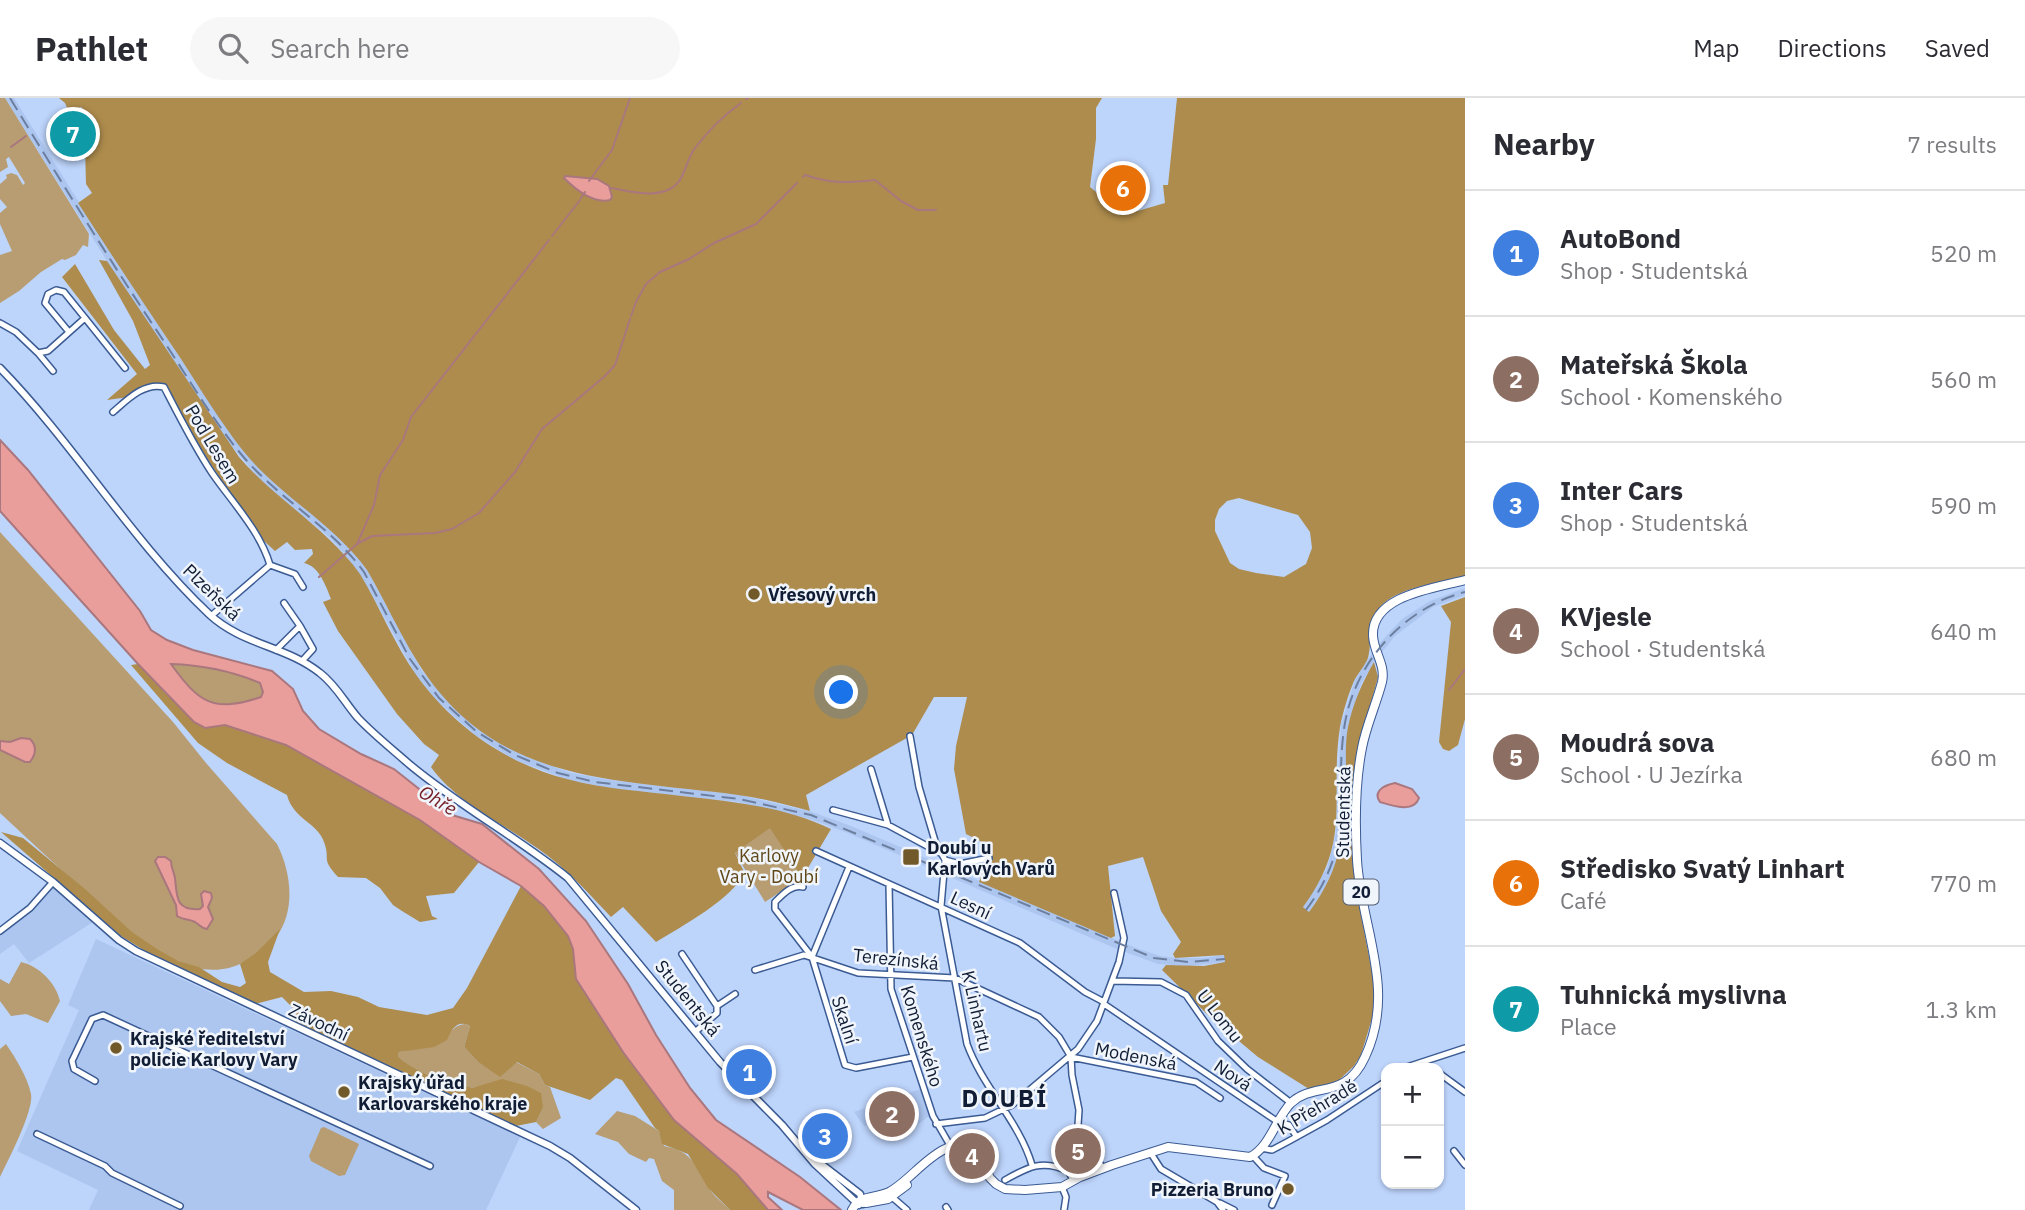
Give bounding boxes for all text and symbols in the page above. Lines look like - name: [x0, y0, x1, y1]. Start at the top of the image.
- search box: [190, 17, 680, 80]
- text: Pathlet: [35, 27, 148, 70]
- icon: search: [214, 29, 252, 67]
- text: Search here: [270, 31, 410, 65]
- text: Map: [1693, 32, 1739, 64]
- text: Directions: [1777, 32, 1887, 64]
- text: Saved: [1925, 32, 1990, 64]
- pin: 7: [50, 108, 96, 160]
- text: Nearby: [1493, 124, 1595, 163]
- text: 7 results: [1907, 129, 1997, 159]
- pin: 6: [1100, 162, 1146, 214]
- text: AutoBond: [1560, 221, 1681, 255]
- text: 1: [1509, 238, 1523, 268]
- text: 520 m: [1930, 238, 1997, 268]
- text: Shop · Studentská: [1560, 255, 1748, 285]
- text: Mateřská Škola: [1560, 347, 1748, 381]
- text: 2: [1509, 364, 1523, 394]
- text: 560 m: [1930, 364, 1997, 394]
- text: School · Komenského: [1560, 381, 1783, 411]
- street label: Pod Lesem: [180, 400, 246, 488]
- text: Inter Cars: [1560, 473, 1683, 507]
- text: 3: [1509, 490, 1523, 520]
- text: 590 m: [1930, 490, 1997, 520]
- text: Shop · Studentská: [1560, 507, 1748, 537]
- street label: Plzeňská: [178, 559, 246, 625]
- place label: Vřesový vrch: [768, 583, 876, 606]
- marker: Vřesový vrch: [746, 586, 762, 602]
- text: KVjesle: [1560, 599, 1652, 633]
- text: 4: [1509, 616, 1523, 646]
- text: 640 m: [1930, 616, 1997, 646]
- text: School · Studentská: [1560, 633, 1765, 663]
- your location: [824, 675, 858, 709]
- text: Moudrá sova: [1560, 725, 1714, 759]
- text: 5: [1509, 742, 1523, 772]
- text: 680 m: [1930, 742, 1997, 772]
- text: School · U Jezírka: [1560, 759, 1743, 789]
- street label: Studentská: [1331, 766, 1355, 858]
- water label: Ohře: [415, 779, 462, 821]
- place label: Doubí u Karlových Varů: [927, 836, 1055, 880]
- park label: Karlovy Vary - Doubí: [720, 844, 819, 888]
- marker: Doubí u Karlových Varů: [901, 847, 921, 867]
- text: Středisko Svatý Linhart: [1560, 851, 1845, 885]
- text: 6: [1509, 868, 1523, 898]
- text: 770 m: [1930, 868, 1997, 898]
- road number: 20: [1344, 880, 1378, 904]
- text: Café: [1560, 885, 1607, 915]
- street label: Lesní: [947, 886, 995, 925]
- street label: Terezínská: [852, 943, 940, 975]
- street label: Studentská: [650, 955, 726, 1041]
- street label: K Linhartu: [957, 968, 997, 1054]
- text: Tuhnická myslivna: [1560, 977, 1787, 1011]
- street label: Komenského: [896, 982, 948, 1090]
- street label: U Lomu: [1192, 985, 1248, 1047]
- street label: Skalní: [826, 993, 864, 1047]
- text: 7: [1509, 994, 1523, 1024]
- text: 1.3 km: [1926, 994, 1997, 1024]
- street label: Závodní: [285, 998, 353, 1046]
- text: Place: [1560, 1011, 1617, 1041]
- place label: Krajské ředitelství policie Karlovy Vary: [130, 1027, 298, 1071]
- street label: Modenská: [1093, 1037, 1179, 1075]
- marker: Krajské ředitelství policie Karlovy Vary: [108, 1040, 124, 1056]
- pin: 1: [726, 1046, 772, 1098]
- street label: Nová: [1210, 1054, 1257, 1096]
- map controls: [1381, 1063, 1444, 1189]
- button: +: [1381, 1063, 1444, 1126]
- place label: Krajský úřad Karlovarského kraje: [358, 1071, 528, 1115]
- street label: K Přehradě: [1273, 1074, 1361, 1140]
- district label: DOUBÍ: [962, 1082, 1048, 1114]
- marker: Krajský úřad Karlovarského kraje: [336, 1084, 352, 1100]
- pin: 2: [869, 1088, 915, 1140]
- pin: 3: [802, 1110, 848, 1162]
- pin: 5: [1055, 1125, 1101, 1177]
- button: −: [1381, 1126, 1444, 1189]
- pin: 4: [949, 1130, 995, 1182]
- place label: Pizzeria Bruno: [1151, 1178, 1274, 1201]
- marker: Pizzeria Bruno: [1280, 1181, 1296, 1197]

